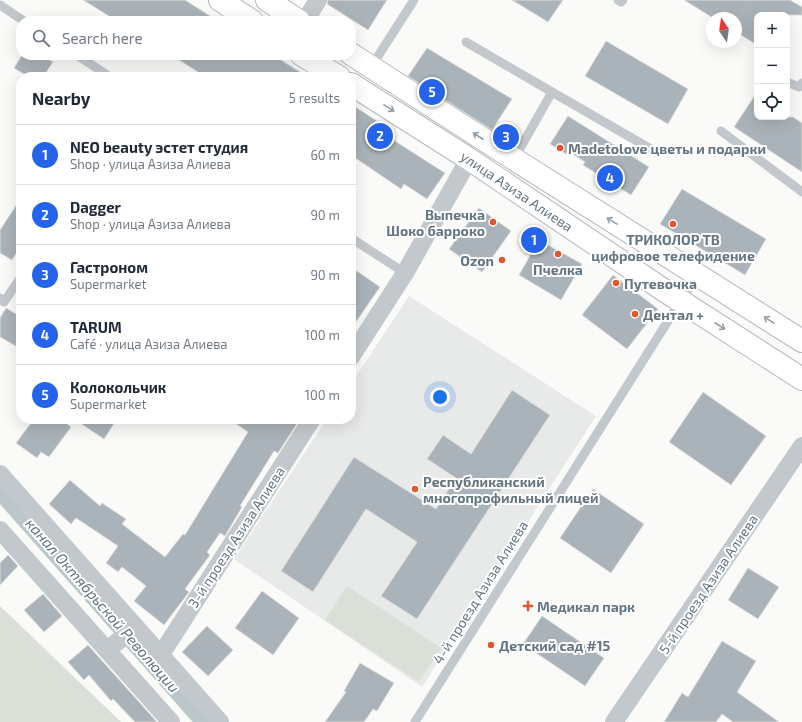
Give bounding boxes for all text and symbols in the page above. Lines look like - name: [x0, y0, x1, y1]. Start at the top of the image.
- north arrow: [706, 12, 742, 48]
- map controls: [754, 12, 790, 120]
- button: +: [754, 12, 790, 48]
- search box: [16, 16, 356, 60]
- icon: search: [30, 27, 52, 49]
- text: Search here: [62, 29, 143, 47]
- button: −: [754, 48, 790, 84]
- pin: 5: [419, 77, 445, 107]
- button: locate: [754, 84, 790, 120]
- text: Nearby: [32, 88, 90, 108]
- text: 5 results: [289, 90, 340, 106]
- one-way arrow: [383, 104, 394, 112]
- pin: 2: [367, 121, 393, 151]
- pin: 3: [493, 122, 519, 152]
- one-way arrow: [472, 132, 484, 140]
- text: NEO beauty эстет студия: [70, 138, 248, 156]
- place label: Madetolove цветы и подарки: [568, 140, 766, 157]
- marker: Madetolove цветы и подарки: [555, 143, 565, 153]
- text: 1: [42, 147, 48, 163]
- text: 60 m: [310, 147, 340, 163]
- street label: улица Азиза Алиева: [458, 147, 576, 235]
- text: Shop · улица Азиза Алиева: [70, 156, 231, 172]
- pin: 4: [597, 163, 623, 193]
- text: Dagger: [70, 198, 121, 216]
- place label: Выпечка Шоко барроко: [386, 206, 485, 239]
- text: 2: [41, 207, 49, 223]
- text: 90 m: [310, 207, 340, 223]
- text: Shop · улица Азиза Алиева: [70, 216, 231, 232]
- marker: Выпечка Шоко барроко: [488, 217, 498, 227]
- one-way arrow: [606, 217, 617, 225]
- marker: ТРИКОЛОР ТВ цифровое телефидение: [668, 219, 678, 229]
- pin: 1: [521, 225, 547, 255]
- place label: ТРИКОЛОР ТВ цифровое телефидение: [591, 231, 755, 264]
- marker: Пчелка: [553, 249, 563, 259]
- place label: Ozon: [460, 252, 494, 269]
- marker: Ozon: [497, 255, 507, 265]
- text: Гастроном: [70, 258, 148, 276]
- place label: Пчелка: [533, 261, 583, 278]
- text: 3: [41, 267, 49, 283]
- text: 90 m: [310, 267, 340, 283]
- place label: Путевочка: [624, 275, 697, 292]
- text: Supermarket: [70, 276, 147, 292]
- marker: Путевочка: [611, 278, 621, 288]
- place label: Дентал +: [643, 306, 704, 323]
- marker: Дентал +: [630, 309, 640, 319]
- one-way arrow: [764, 316, 775, 324]
- text: TARUM: [70, 318, 122, 336]
- one-way arrow: [714, 322, 725, 330]
- text: 4: [41, 327, 49, 343]
- text: 100 m: [305, 327, 340, 343]
- text: Café · улица Азиза Алиева: [70, 336, 228, 352]
- text: Колокольчик: [70, 378, 166, 396]
- text: 5: [41, 387, 49, 403]
- text: 100 m: [305, 387, 340, 403]
- your location: [430, 387, 450, 407]
- text: Supermarket: [70, 396, 147, 412]
- street label: 3-й проезд Азиза Алиева: [184, 463, 288, 611]
- place label: Республиканский многопрофильный лицей: [423, 473, 598, 506]
- marker: Республиканский многопрофильный лицей: [410, 484, 420, 494]
- street label: 5-й проезд Азиза Алиева: [655, 511, 761, 657]
- water label: канал Октябрьской Революции: [22, 514, 184, 696]
- street label: 4-й проезд Азиза Алиева: [429, 517, 531, 667]
- place label: Медикал парк: [537, 598, 635, 615]
- marker: Медикал парк: [522, 600, 534, 612]
- place label: Детский сад #15: [499, 637, 610, 654]
- marker: Детский сад #15: [486, 640, 496, 650]

